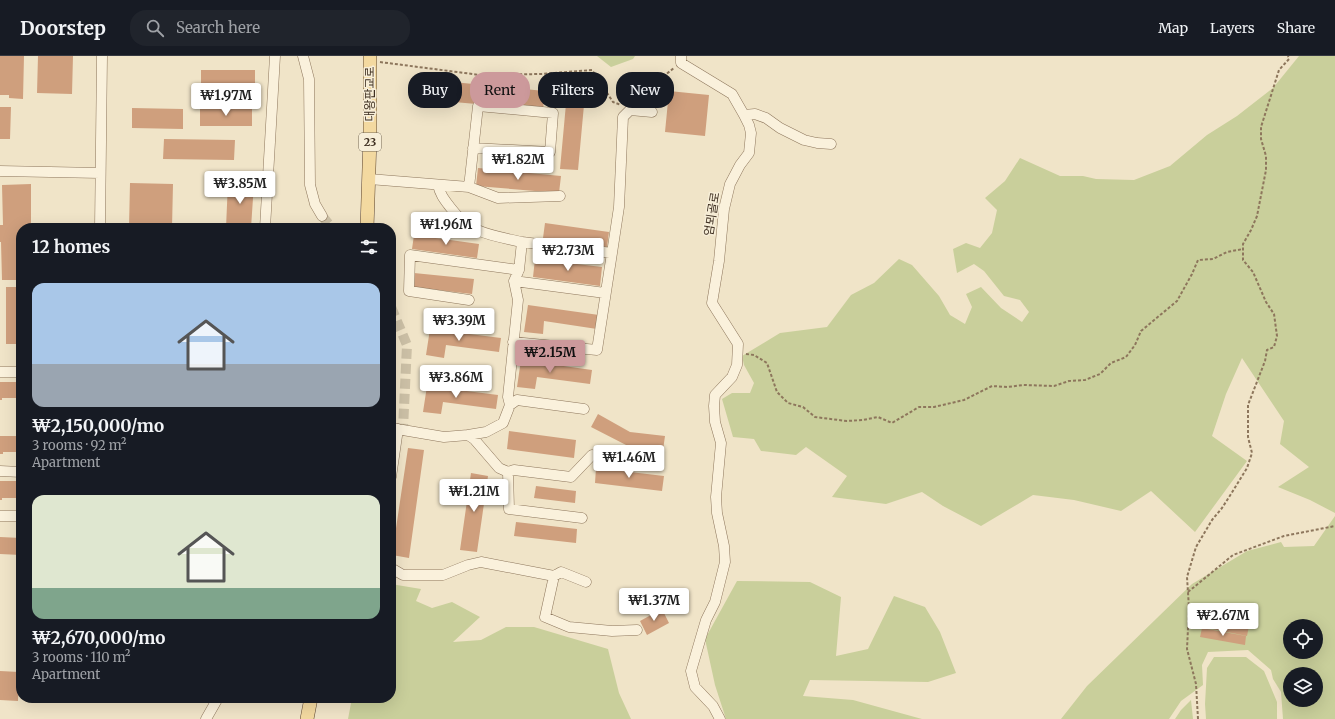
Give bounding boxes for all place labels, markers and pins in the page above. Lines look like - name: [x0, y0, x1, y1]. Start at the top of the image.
- pin: ₩1.97M: [193, 83, 259, 117]
- pin: ₩1.82M: [485, 147, 551, 181]
- pin: ₩3.85M: [207, 171, 273, 205]
- pin: ₩1.96M: [413, 212, 479, 246]
- pin: ₩2.73M: [535, 238, 601, 272]
- pin: ₩3.39M: [426, 308, 492, 342]
- pin: ₩2.15M: [517, 340, 583, 374]
- pin: ₩3.86M: [423, 365, 489, 399]
- pin: ₩1.46M: [596, 445, 662, 479]
- pin: ₩1.21M: [441, 479, 507, 513]
- pin: ₩1.37M: [621, 588, 687, 622]
- pin: ₩2.67M: [1190, 603, 1256, 637]

